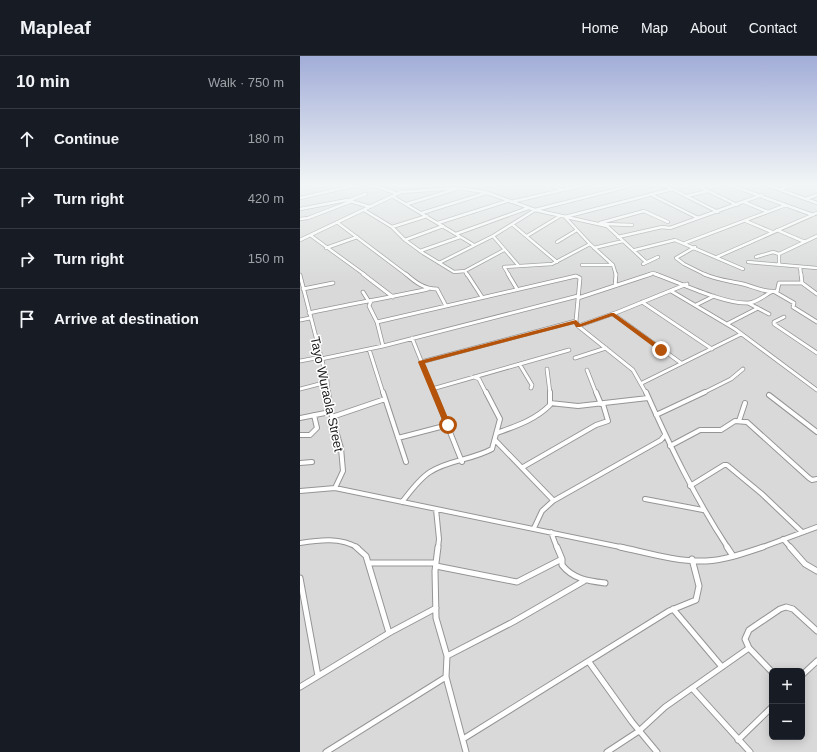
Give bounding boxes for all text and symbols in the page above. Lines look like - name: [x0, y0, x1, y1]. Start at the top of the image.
- text: Mapleaf: [20, 17, 91, 38]
- text: Home: [582, 20, 619, 36]
- text: Map: [641, 20, 668, 36]
- text: About: [690, 20, 727, 36]
- text: Contact: [749, 20, 797, 36]
- text: 10 min: [16, 72, 70, 91]
- text: Walk · 750 m: [208, 75, 284, 90]
- icon: ahead: [16, 128, 38, 150]
- text: Continue: [54, 130, 119, 147]
- text: 180 m: [248, 131, 284, 146]
- icon: right: [16, 188, 38, 210]
- text: Turn right: [54, 190, 124, 207]
- text: 420 m: [248, 191, 284, 206]
- icon: right: [16, 248, 38, 270]
- text: Turn right: [54, 250, 124, 267]
- text: 150 m: [248, 251, 284, 266]
- icon: arrive: [16, 308, 38, 330]
- text: Arrive at destination: [54, 310, 199, 327]
- street label: Tayo Wuraola Street: [307, 335, 347, 453]
- route end: [652, 341, 670, 359]
- route start: [439, 416, 457, 434]
- map controls: [769, 668, 805, 740]
- button: +: [769, 668, 805, 704]
- button: −: [769, 704, 805, 740]

